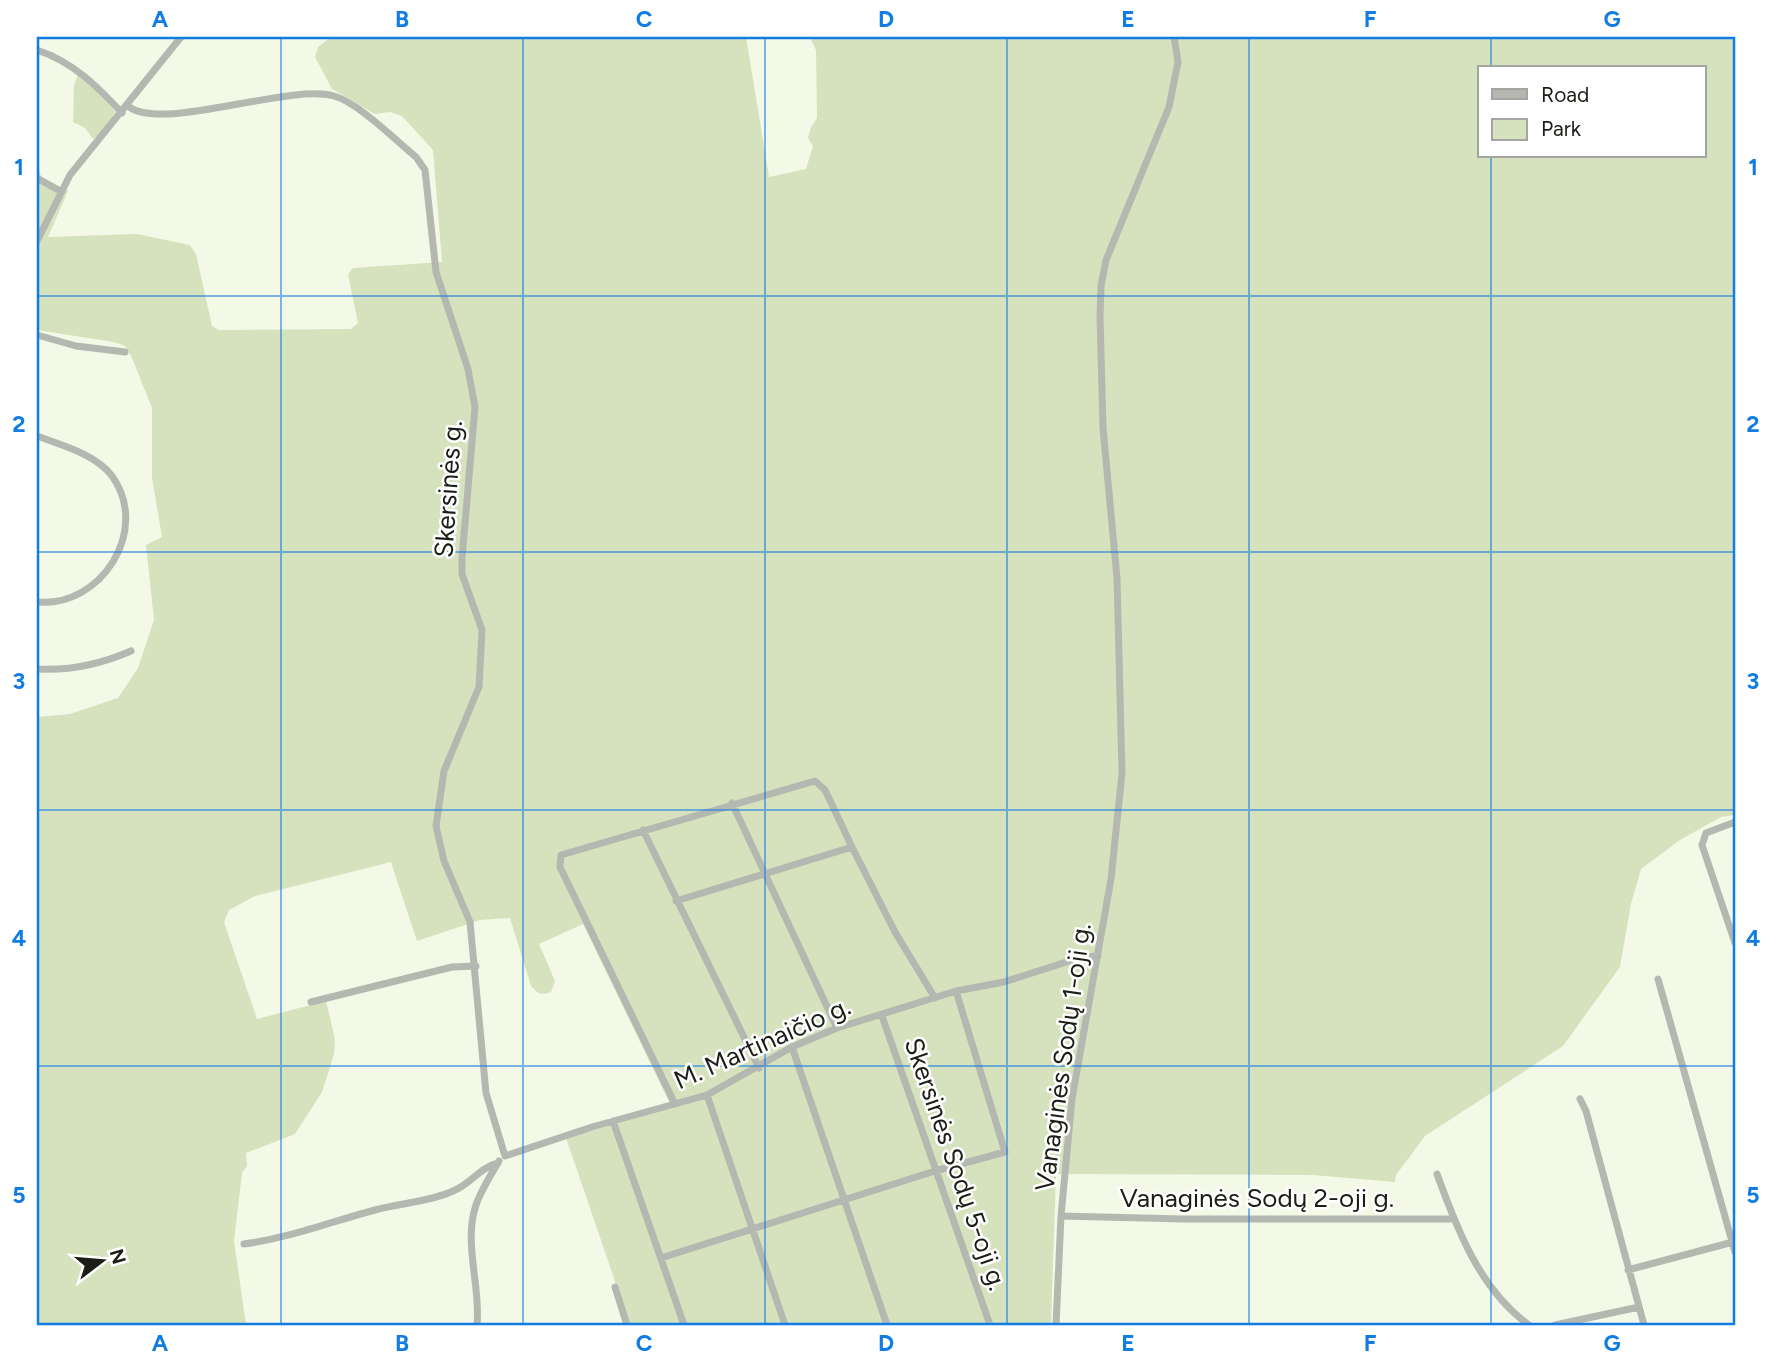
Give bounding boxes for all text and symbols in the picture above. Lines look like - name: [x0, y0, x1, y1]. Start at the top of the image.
- text: A: [152, 5, 169, 33]
- text: B: [395, 5, 409, 33]
- text: C: [636, 5, 653, 33]
- text: D: [878, 5, 894, 33]
- text: E: [1121, 5, 1135, 33]
- text: F: [1364, 5, 1377, 33]
- text: G: [1603, 5, 1621, 33]
- legend: [1478, 66, 1706, 158]
- text: Road: [1541, 82, 1589, 107]
- text: Park: [1541, 116, 1582, 141]
- text: 1: [14, 153, 24, 181]
- text: 1: [1748, 153, 1758, 181]
- text: 2: [12, 410, 26, 438]
- text: 2: [1746, 410, 1760, 438]
- street label: Skersinės g.: [427, 419, 469, 559]
- text: 3: [13, 667, 25, 695]
- text: 3: [1747, 667, 1759, 695]
- street label: Vanaginės Sodų 1-oji g.: [1028, 921, 1098, 1193]
- text: 4: [12, 924, 26, 952]
- text: 4: [1746, 924, 1760, 952]
- street label: M. Martinaičio g.: [669, 990, 855, 1096]
- street label: Skersinės Sodų 5-oji g.: [898, 1034, 1014, 1294]
- text: 5: [12, 1181, 26, 1209]
- text: 5: [1746, 1181, 1760, 1209]
- street label: Vanaginės Sodų 2-oji g.: [1120, 1182, 1394, 1214]
- north arrow: [66, 1226, 136, 1296]
- text: N: [105, 1246, 131, 1267]
- text: A: [152, 1329, 169, 1357]
- text: B: [395, 1329, 409, 1357]
- text: C: [636, 1329, 653, 1357]
- text: D: [878, 1329, 894, 1357]
- text: E: [1121, 1329, 1135, 1357]
- text: F: [1364, 1329, 1377, 1357]
- text: G: [1603, 1329, 1621, 1357]

